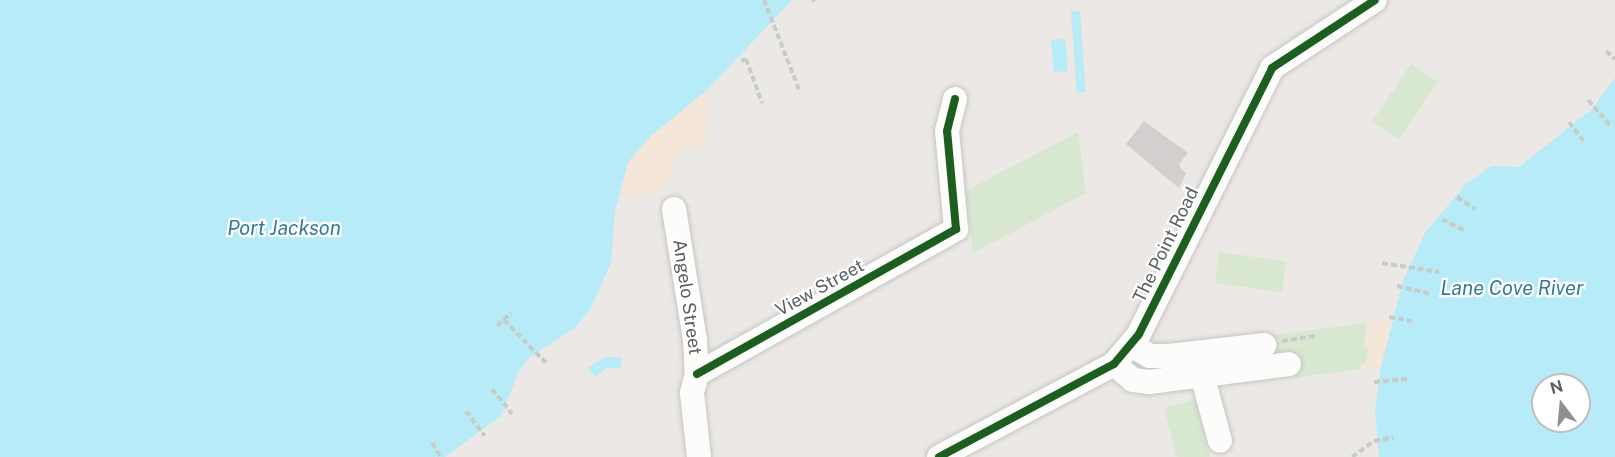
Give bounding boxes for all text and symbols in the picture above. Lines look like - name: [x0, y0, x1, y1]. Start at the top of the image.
- street label: The Point Road: [1129, 184, 1203, 306]
- water label: Port Jackson: [227, 216, 341, 240]
- street label: Angelo Street: [668, 238, 706, 356]
- street label: View Street: [772, 255, 868, 321]
- water label: Lane Cove River: [1440, 276, 1584, 300]
- north arrow: [1531, 373, 1591, 433]
- text: N: [1548, 376, 1565, 398]

